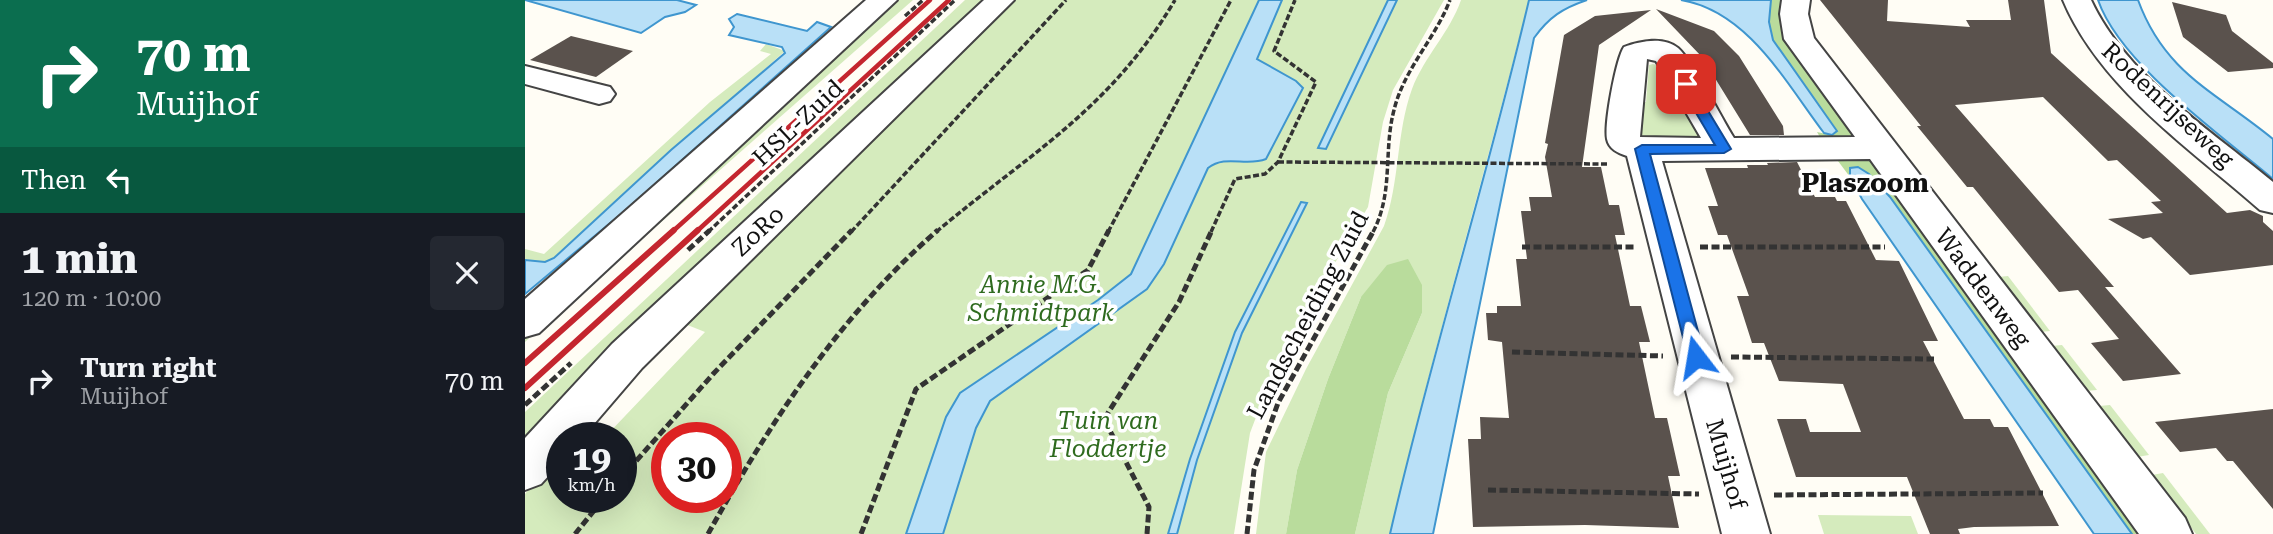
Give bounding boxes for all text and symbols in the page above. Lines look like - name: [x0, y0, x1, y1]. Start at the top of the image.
- text: 70 m: [136, 26, 251, 83]
- icon: right: [21, 28, 112, 119]
- street label: Rodenrijseweg: [2096, 37, 2240, 173]
- pin: [1656, 54, 1716, 114]
- icon: arrive: [1667, 65, 1705, 103]
- street label: HSL-Zuid: [747, 74, 849, 172]
- text: Muijhof: [136, 85, 258, 123]
- icon: left: [100, 161, 138, 199]
- text: Then: [21, 165, 86, 195]
- district label: Plaszoom: [1801, 168, 1929, 198]
- street label: ZoRo: [726, 200, 790, 262]
- street label: Landscheiding Zuid: [1241, 206, 1375, 424]
- street label: Waddenweg: [1929, 223, 2037, 353]
- text: 1 min: [21, 234, 138, 283]
- button: close: [430, 236, 504, 310]
- park label: Annie M.G. Schmidtpark: [967, 271, 1114, 327]
- text: 120 m · 10:00: [21, 285, 161, 312]
- position arrow: [1659, 320, 1733, 394]
- text: Turn right: [80, 353, 216, 383]
- icon: right: [21, 362, 59, 400]
- text: 70 m: [445, 366, 504, 396]
- text: Muijhof: [80, 383, 168, 410]
- park label: Tuin van Floddertje: [1049, 407, 1166, 463]
- street label: Muijhof: [1700, 416, 1752, 513]
- speed limit sign: 30: [651, 422, 742, 513]
- text: 19: [572, 438, 611, 479]
- text: km/h: [567, 474, 616, 495]

